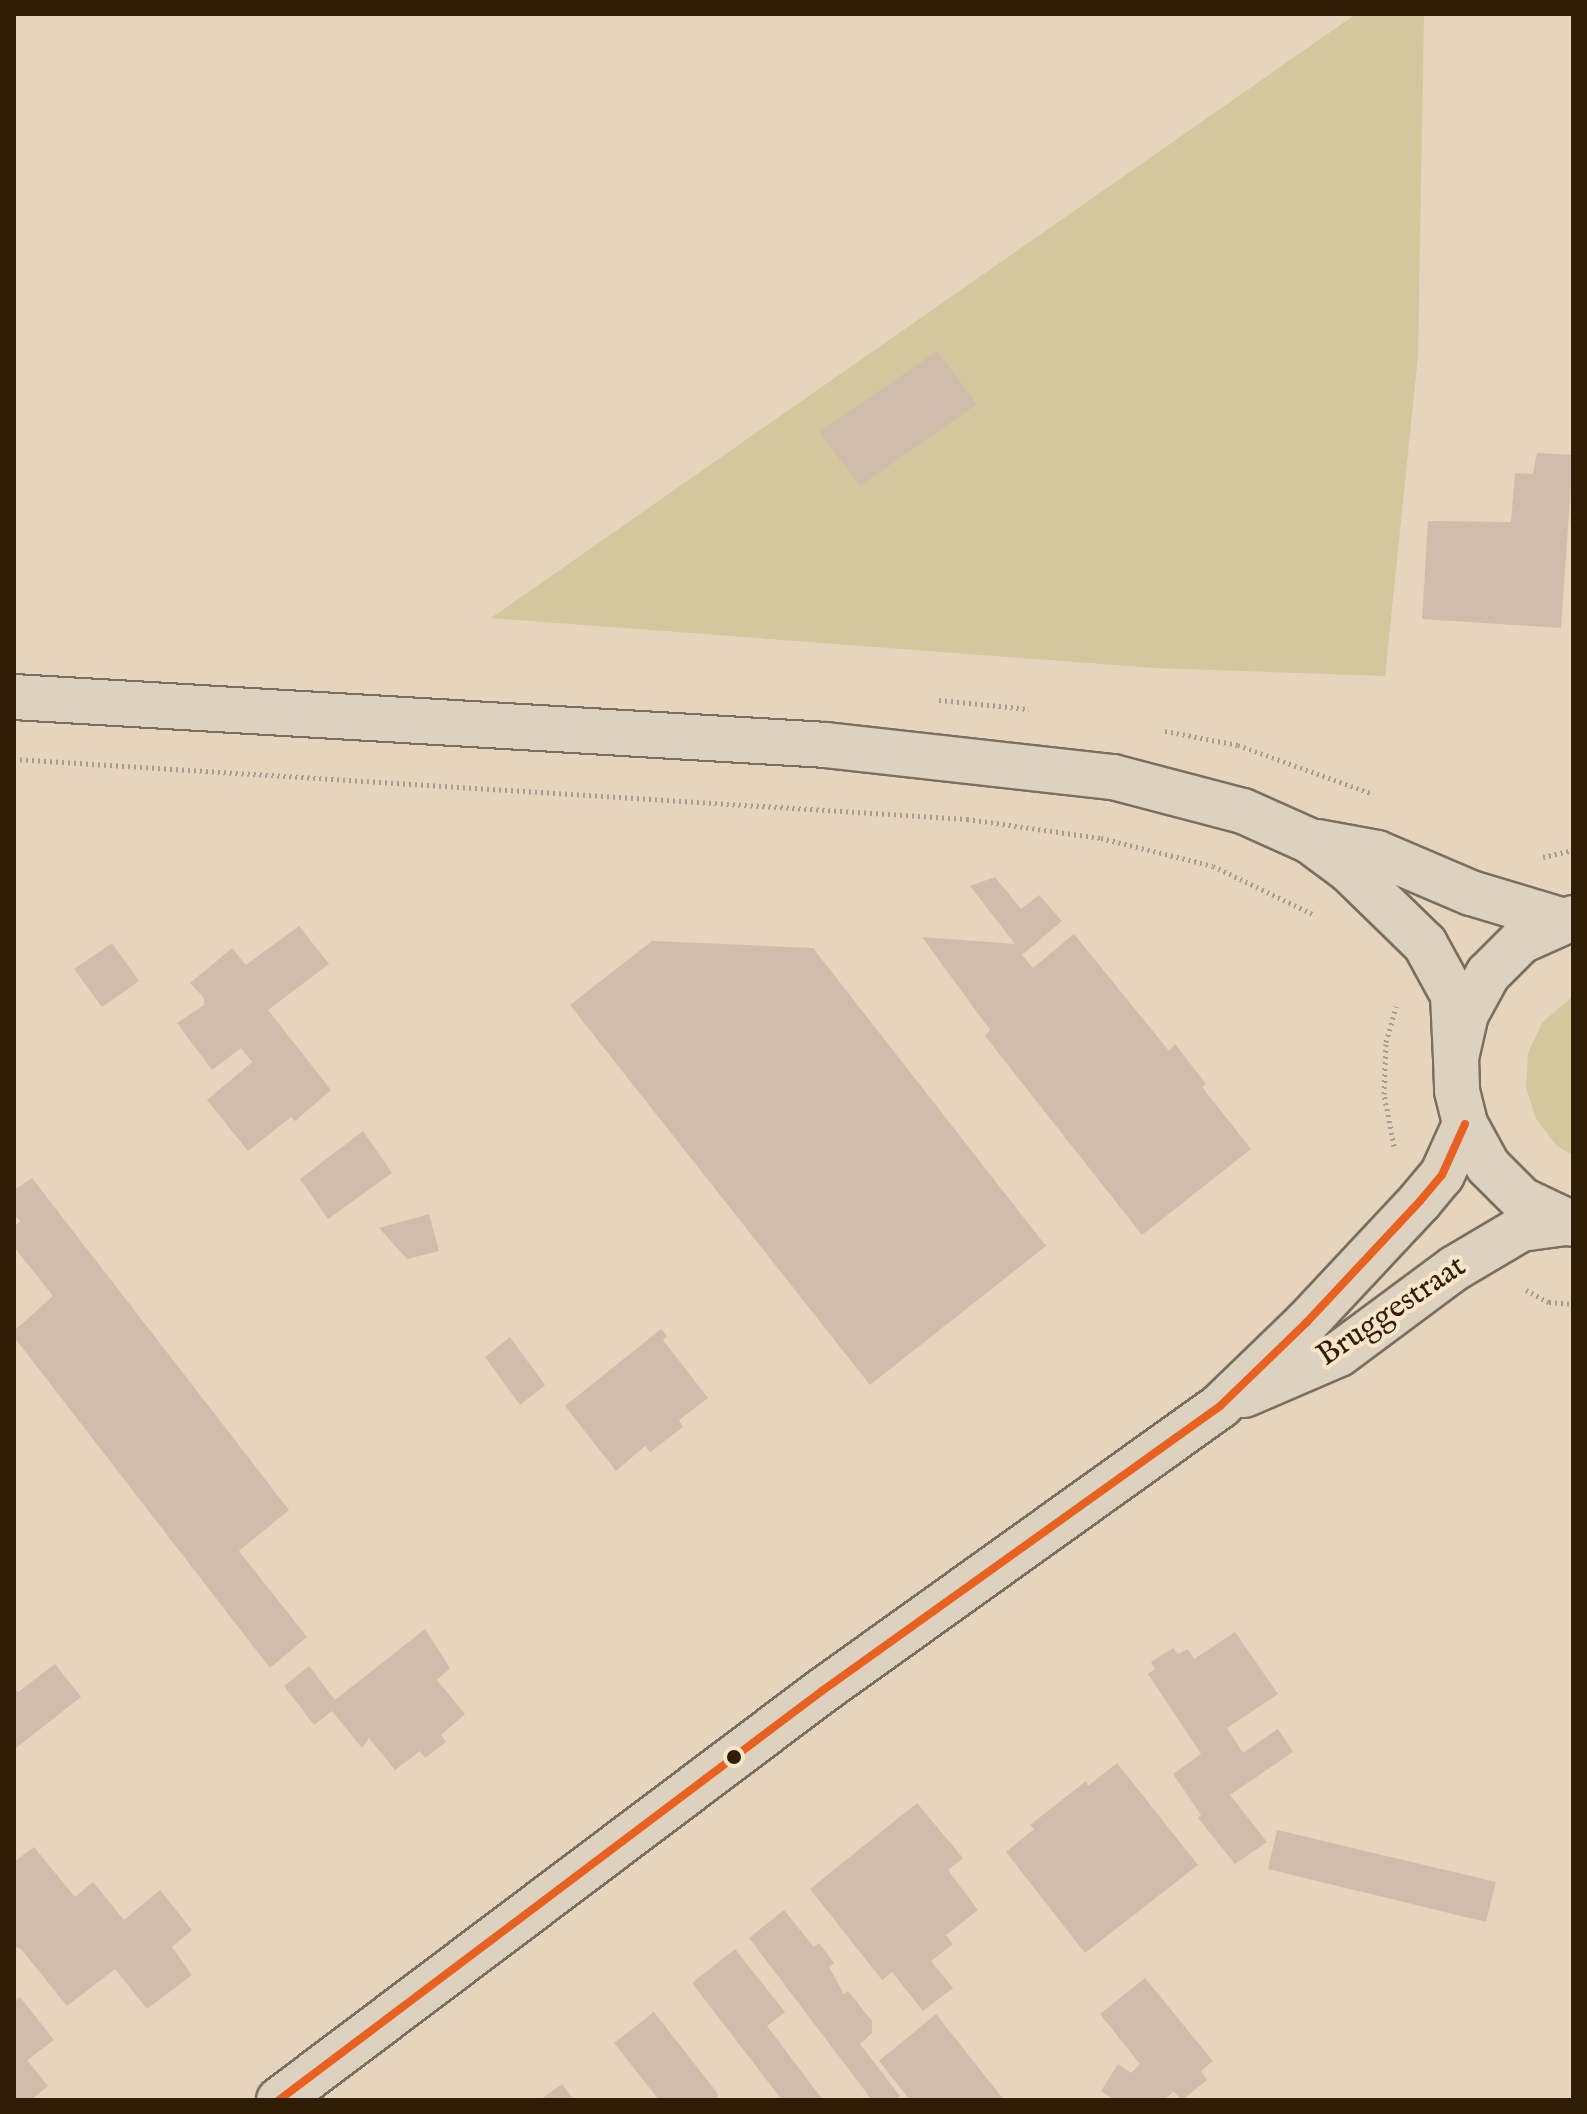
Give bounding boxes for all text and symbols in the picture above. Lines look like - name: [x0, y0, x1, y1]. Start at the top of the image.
- street label: Bruggestraat: [1310, 1248, 1474, 1376]
- unlabelled marker: [726, 1749, 742, 1765]

